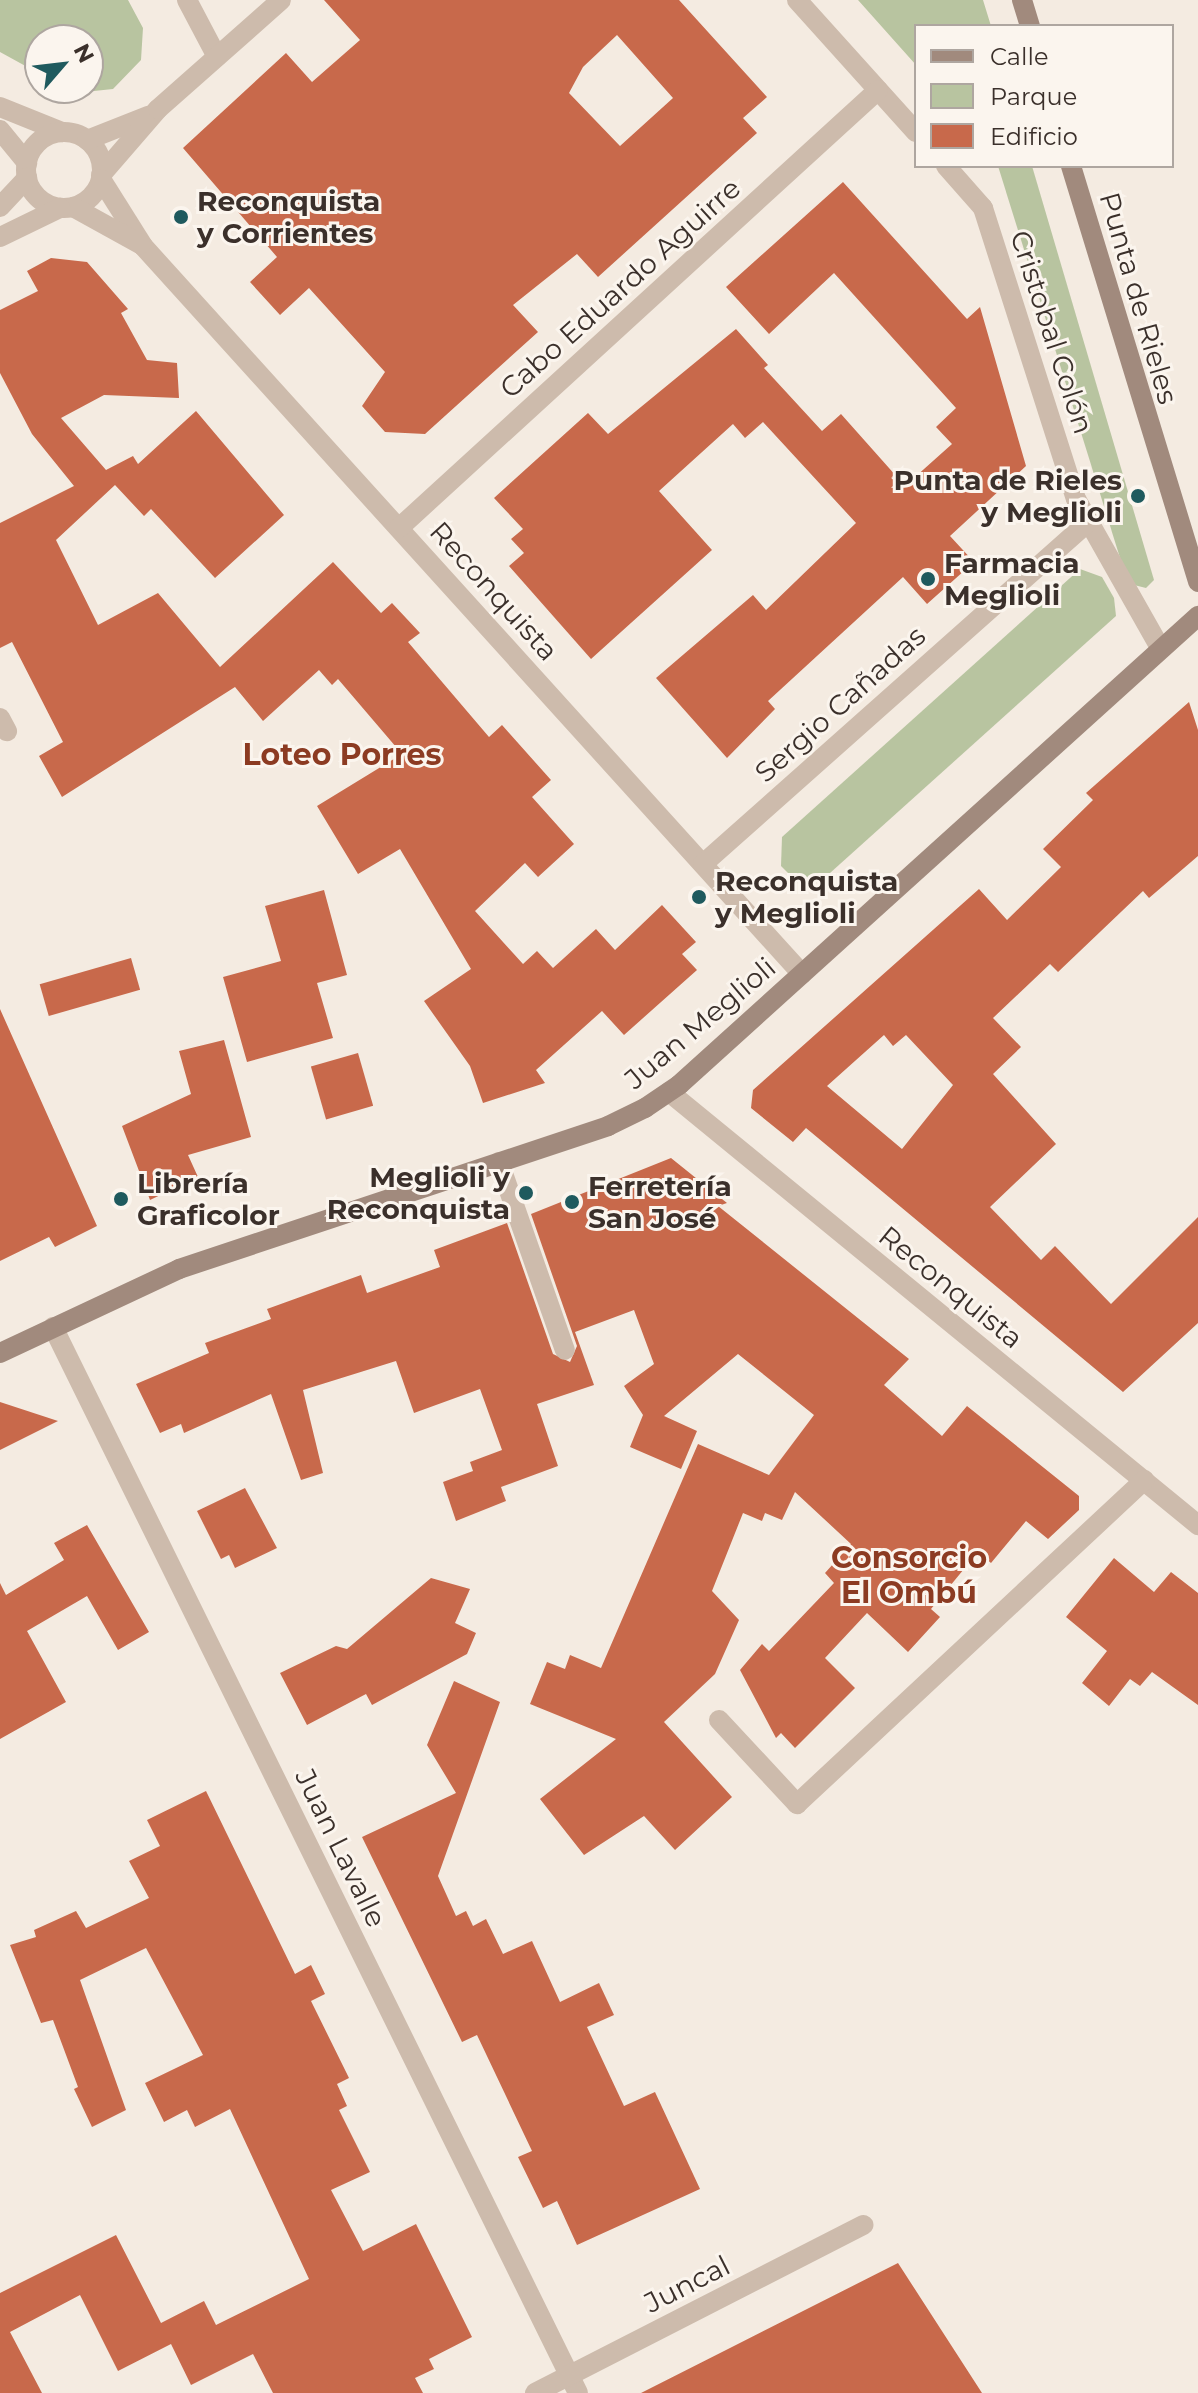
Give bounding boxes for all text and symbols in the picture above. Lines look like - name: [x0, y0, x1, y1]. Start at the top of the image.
- north arrow: [24, 24, 104, 104]
- legend: [914, 24, 1174, 168]
- text: N: [68, 39, 100, 68]
- text: Calle: [990, 42, 1048, 71]
- text: Parque: [990, 82, 1077, 111]
- text: Edificio: [990, 122, 1078, 151]
- street label: Cabo Eduardo Aguirre: [493, 171, 747, 405]
- place label: Reconquista y Corrientes: [197, 184, 380, 250]
- street label: Punta de Rieles: [1093, 188, 1185, 408]
- marker: Reconquista y Corrientes: [172, 208, 190, 226]
- street label: Cristobal Colón: [1003, 226, 1101, 438]
- place label: Punta de Rieles y Meglioli: [893, 463, 1122, 529]
- marker: Punta de Rieles y Meglioli: [1129, 487, 1147, 505]
- street label: Reconquista: [423, 515, 565, 667]
- place label: Farmacia Meglioli: [944, 546, 1080, 612]
- marker: Farmacia Meglioli: [919, 570, 937, 588]
- street label: Sergio Cañadas: [748, 619, 932, 789]
- district label: Loteo Porres: [243, 737, 441, 773]
- place label: Reconquista y Meglioli: [715, 864, 898, 930]
- marker: Reconquista y Meglioli: [690, 888, 708, 906]
- street label: Juan Meglioli: [618, 950, 782, 1096]
- place label: Meglioli y Reconquista: [327, 1160, 510, 1226]
- place label: Librería Graficolor: [137, 1166, 280, 1232]
- place label: Ferretería San José: [588, 1169, 732, 1235]
- marker: Meglioli y Reconquista: [517, 1184, 535, 1202]
- marker: Librería Graficolor: [112, 1190, 130, 1208]
- marker: Ferretería San José: [563, 1193, 581, 1211]
- street label: Reconquista: [872, 1219, 1030, 1355]
- district label: Consorcio El Ombú: [831, 1540, 987, 1610]
- street label: Juan Lavalle: [288, 1764, 394, 1932]
- street label: Juncal: [639, 2248, 735, 2320]

